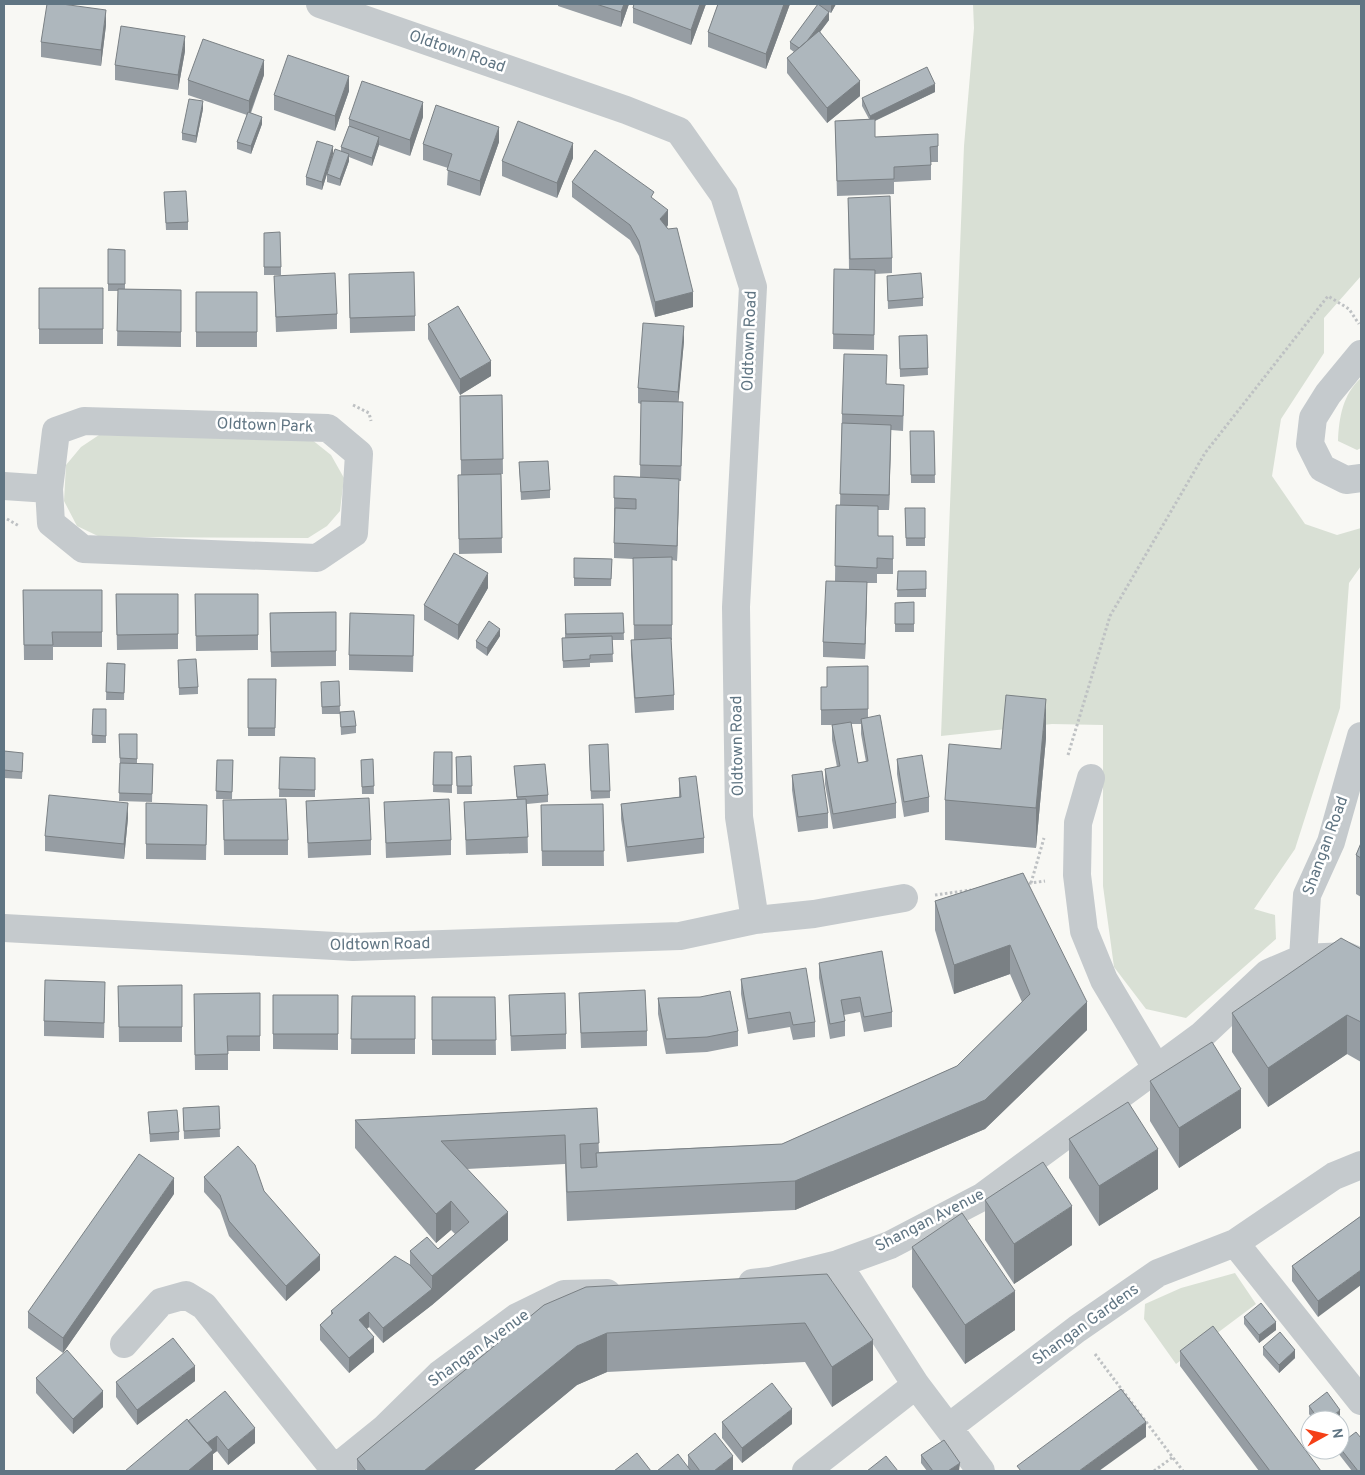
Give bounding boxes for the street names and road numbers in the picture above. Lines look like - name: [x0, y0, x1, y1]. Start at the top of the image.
- street label: Oldtown Road: [406, 26, 508, 78]
- street label: Oldtown Road: [738, 290, 762, 392]
- street label: Oldtown Park: [216, 414, 314, 438]
- street label: Oldtown Road: [727, 695, 749, 797]
- street label: Shangan Road: [1299, 794, 1353, 898]
- street label: Oldtown Road: [329, 934, 431, 956]
- street label: Shangan Avenue: [872, 1185, 988, 1257]
- street label: Shangan Gardens: [1029, 1280, 1143, 1370]
- street label: Shangan Avenue: [425, 1306, 533, 1392]

